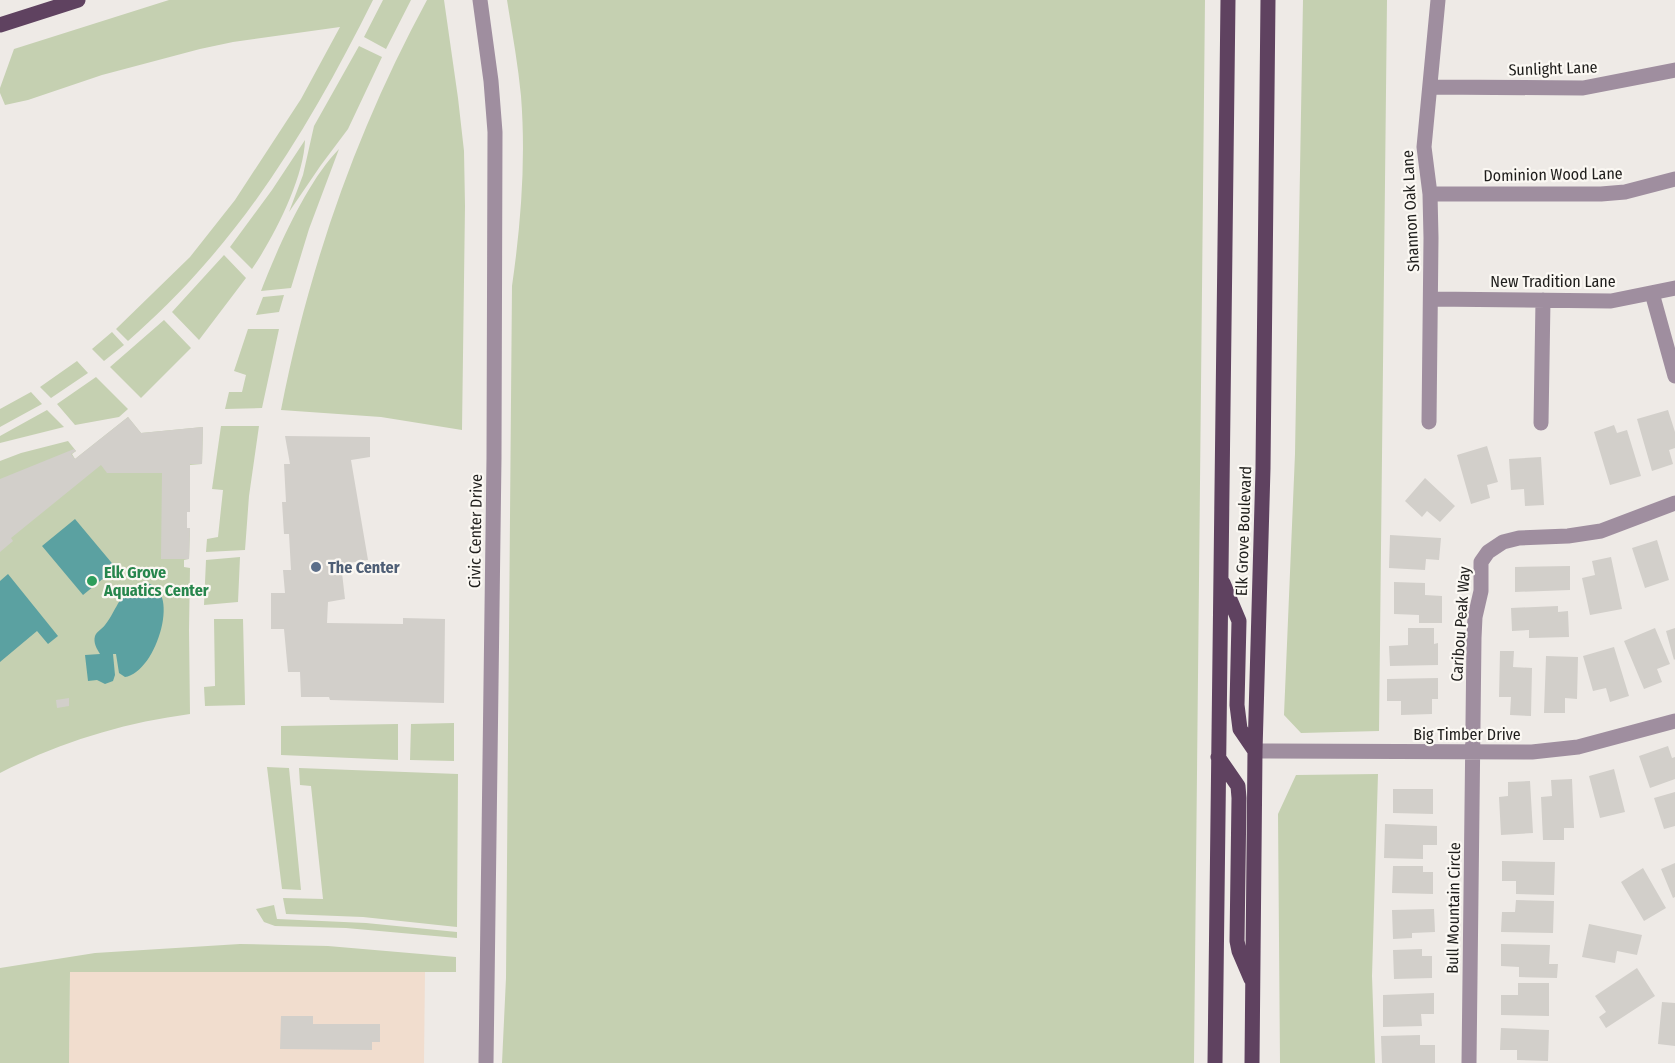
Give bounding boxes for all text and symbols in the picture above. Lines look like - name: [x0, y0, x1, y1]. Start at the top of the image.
- street label: Sunlight Lane: [1508, 57, 1598, 80]
- street label: Shannon Oak Lane: [1398, 150, 1423, 272]
- street label: Dominion Wood Lane: [1483, 164, 1623, 185]
- street label: New Tradition Lane: [1490, 272, 1616, 291]
- street label: Elk Grove Boulevard: [1232, 466, 1255, 596]
- street label: Civic Center Drive: [465, 474, 486, 588]
- place label: The Center: [328, 558, 400, 577]
- marker: The Center: [309, 560, 323, 574]
- place label: Elk Grove Aquatics Center: [103, 563, 209, 600]
- street label: Caribou Peak Way: [1447, 565, 1474, 682]
- marker: Elk Grove Aquatics Center: [85, 574, 99, 588]
- street label: Big Timber Drive: [1413, 725, 1521, 744]
- street label: Bull Mountain Circle: [1443, 842, 1464, 974]

